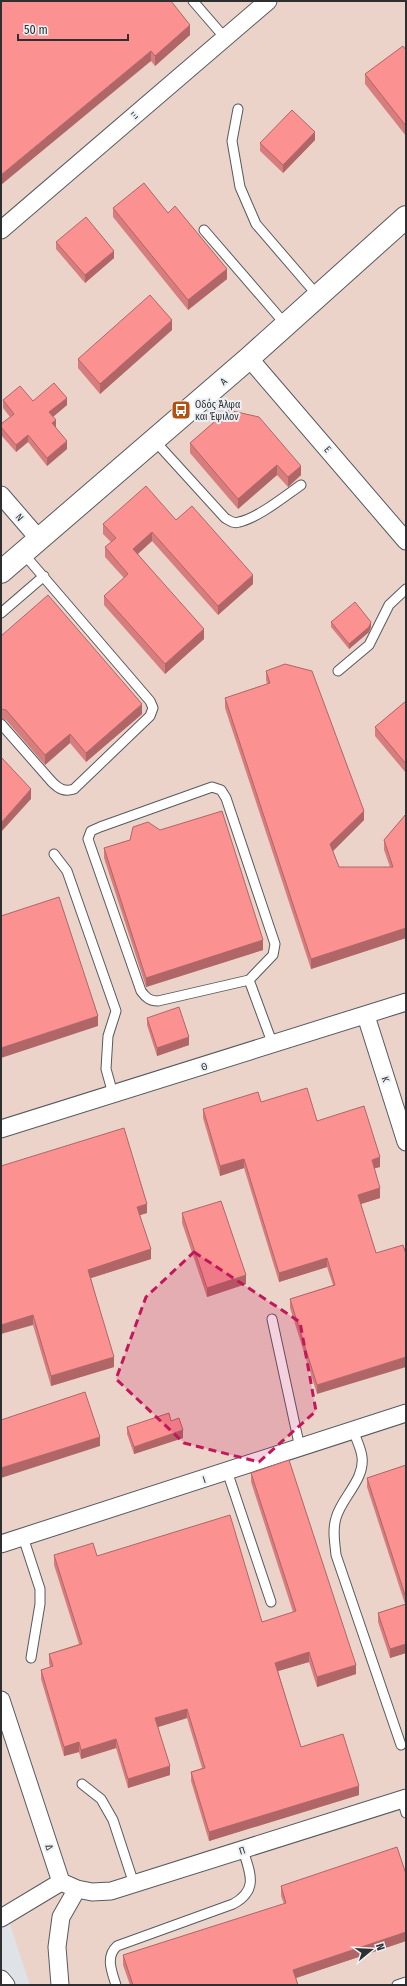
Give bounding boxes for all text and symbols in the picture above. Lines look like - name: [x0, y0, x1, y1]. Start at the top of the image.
- scale bar: [18, 16, 128, 42]
- text: 50 m: [24, 23, 48, 37]
- street label: Ξ: [129, 109, 141, 122]
- street label: Α: [218, 375, 230, 388]
- place label: Οδός Άλφα και Έψιλον: [195, 398, 240, 423]
- bus stop icon: Οδός Άλφα και Έψιλον: [170, 399, 192, 421]
- street label: Ε: [321, 444, 334, 456]
- street label: Ν: [13, 511, 26, 524]
- street label: Θ: [200, 1060, 209, 1074]
- street label: Κ: [379, 1075, 392, 1084]
- street label: Ι: [201, 1474, 207, 1486]
- street label: Δ: [43, 1843, 56, 1852]
- street label: Π: [238, 1844, 247, 1858]
- north arrow: [351, 1930, 391, 1970]
- text: N: [373, 1942, 387, 1952]

